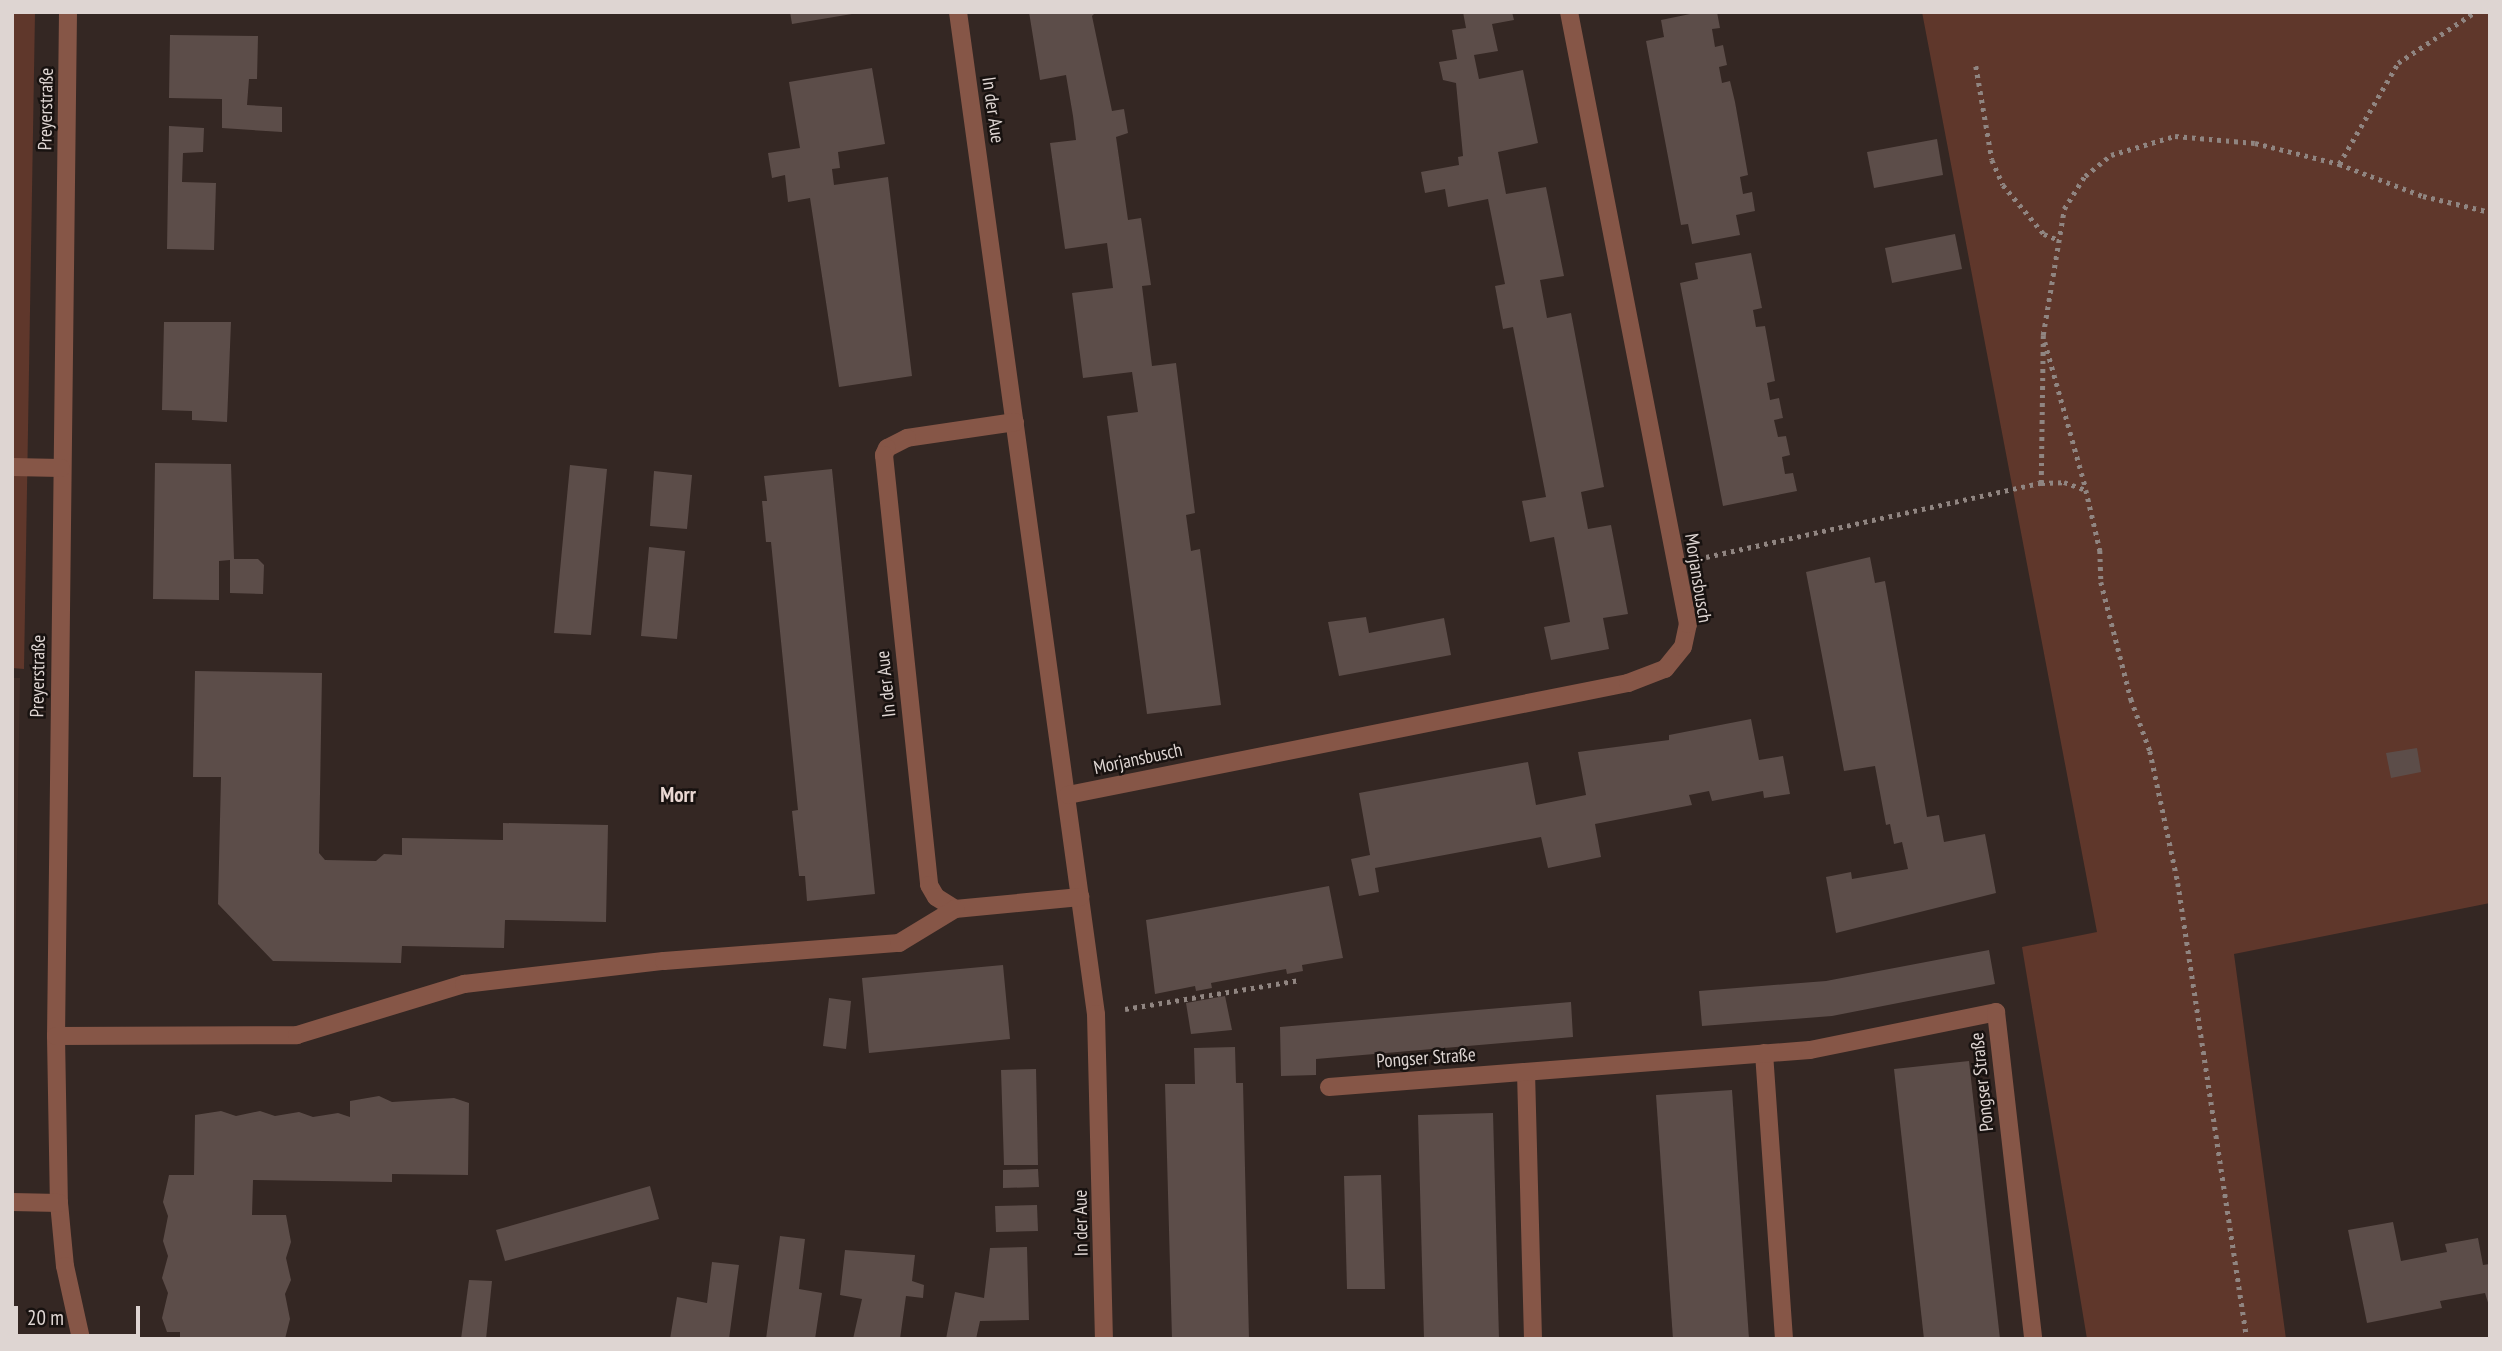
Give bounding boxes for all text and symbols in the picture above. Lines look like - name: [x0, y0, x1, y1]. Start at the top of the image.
- street label: Preyerstraße: [34, 68, 58, 150]
- street label: In der Aue: [977, 75, 1009, 145]
- street label: Morjansbusch: [1680, 532, 1716, 624]
- street label: Preyerstraße: [26, 635, 50, 717]
- street label: In der Aue: [871, 649, 901, 719]
- street label: Morjansbusch: [1092, 738, 1184, 780]
- district label: Morr: [660, 782, 696, 808]
- street label: Pongser Straße: [1965, 1031, 1999, 1133]
- street label: Pongser Straße: [1376, 1043, 1476, 1073]
- street label: In der Aue: [1069, 1189, 1093, 1257]
- scale bar: [18, 1292, 144, 1336]
- text: 20 m: [27, 1304, 64, 1331]

